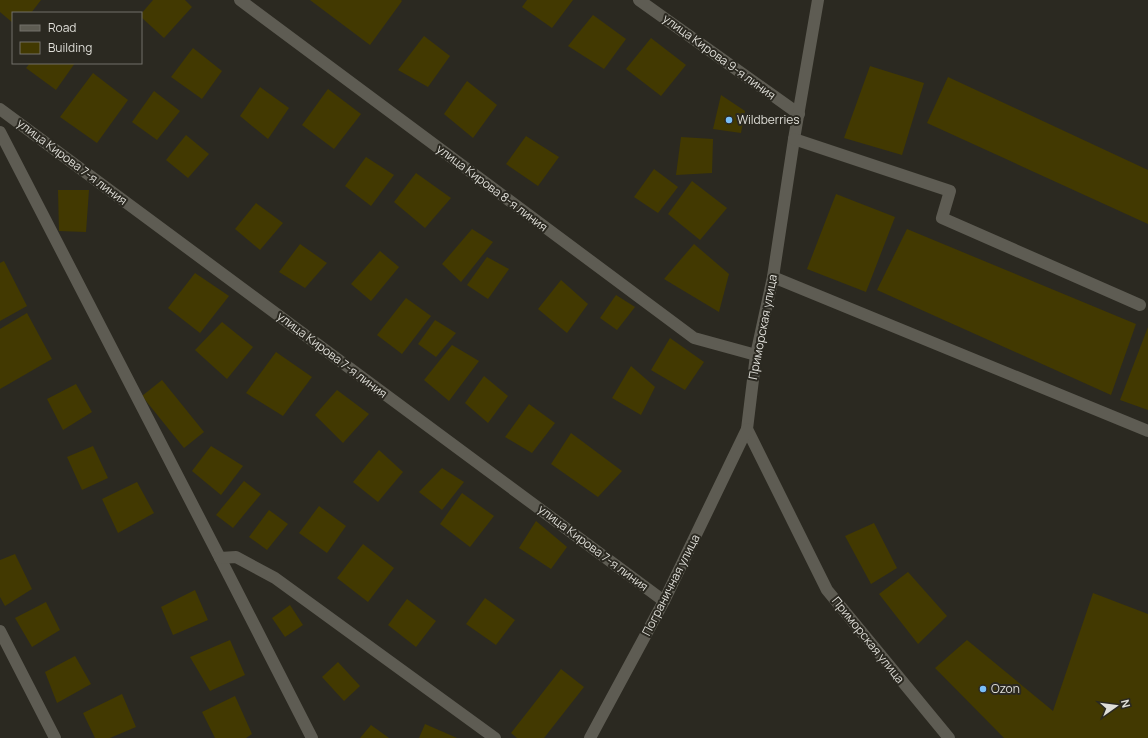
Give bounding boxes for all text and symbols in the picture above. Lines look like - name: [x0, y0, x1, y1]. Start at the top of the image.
- street label: улица Кирова 9-я линия: [659, 10, 779, 103]
- legend: [12, 12, 142, 64]
- text: Road: [48, 19, 76, 36]
- text: Building: [48, 39, 92, 56]
- place label: Wildberries: [737, 111, 800, 128]
- street label: улица Кирова 7-я линия: [14, 114, 131, 209]
- marker: Wildberries: [724, 115, 734, 125]
- street label: улица Кирова 8-я линия: [433, 140, 551, 235]
- street label: Приморская улица: [744, 273, 781, 381]
- street label: улица Кирова 7-я линия: [274, 307, 391, 402]
- street label: улица Кирова 7-я линия: [535, 500, 652, 595]
- street label: Пограничная улица: [638, 531, 704, 638]
- street label: Приморская улица: [828, 593, 909, 687]
- place label: Ozon: [991, 680, 1020, 697]
- marker: Ozon: [978, 684, 988, 694]
- north arrow: [1096, 686, 1136, 726]
- text: N: [1118, 698, 1134, 709]

